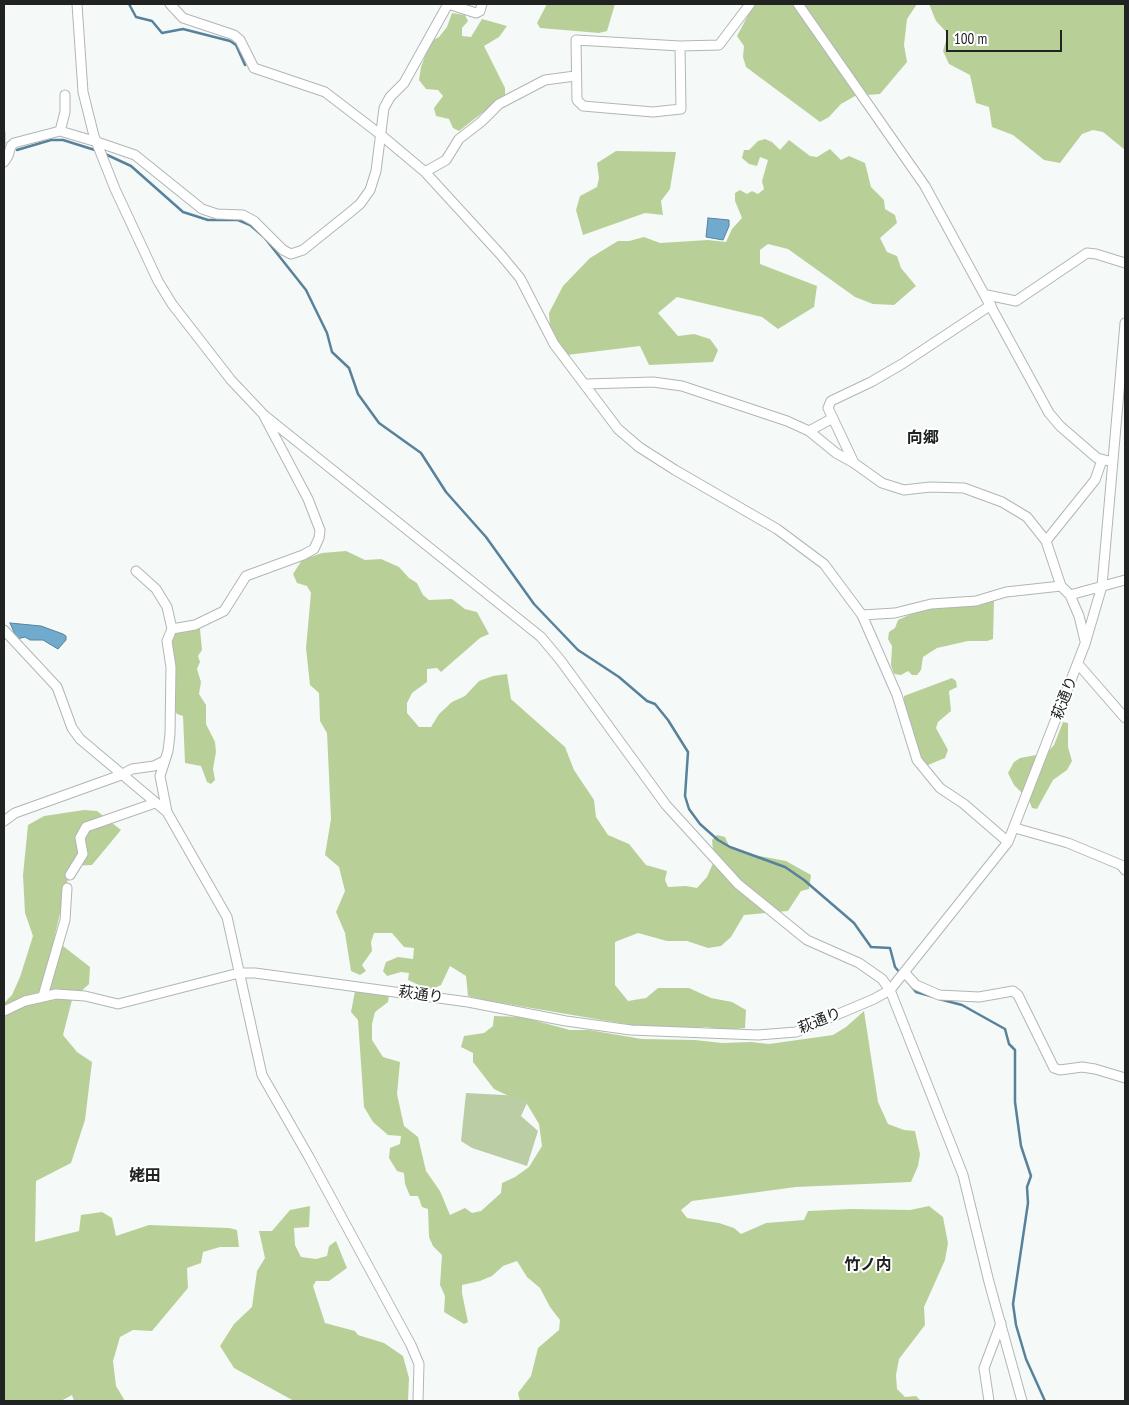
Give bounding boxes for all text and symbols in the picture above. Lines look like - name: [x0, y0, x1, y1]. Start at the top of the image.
- scale bar: [949, 20, 1065, 52]
- text: 100 m: [954, 29, 987, 48]
- district label: 向郷: [907, 428, 939, 448]
- street label: 萩通り: [1049, 674, 1081, 722]
- street label: 萩通り: [397, 983, 445, 1007]
- street label: 萩通り: [796, 1004, 844, 1038]
- district label: 姥田: [129, 1166, 161, 1186]
- district label: 竹ノ内: [844, 1255, 892, 1275]

